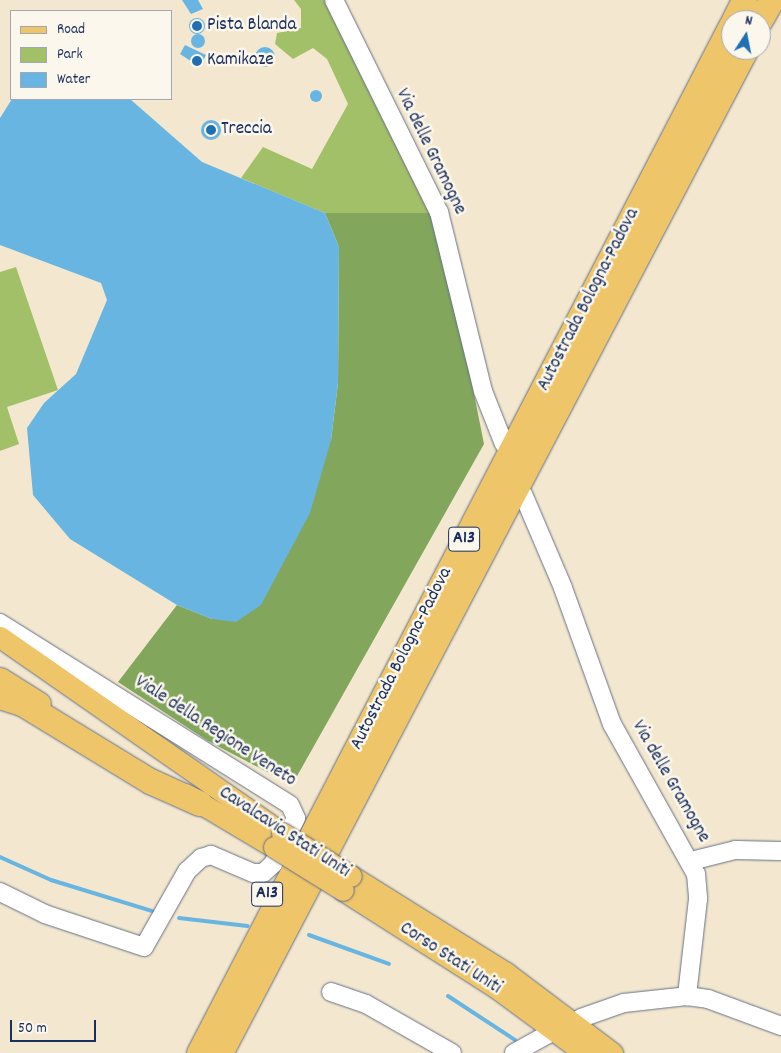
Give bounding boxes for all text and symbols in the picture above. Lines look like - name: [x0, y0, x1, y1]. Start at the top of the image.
- legend: [10, 10, 172, 100]
- north arrow: [721, 10, 771, 60]
- text: N: [743, 11, 754, 32]
- place label: Pista Blanda: [207, 15, 296, 37]
- text: Road: [57, 19, 85, 41]
- marker: Pista Blanda: [191, 20, 203, 32]
- text: Park: [57, 44, 83, 66]
- place label: Kamikaze: [207, 50, 273, 72]
- marker: Kamikaze: [191, 55, 203, 67]
- text: Water: [57, 69, 90, 91]
- street label: Via delle Gramogne: [390, 85, 470, 219]
- place label: Treccia: [221, 119, 272, 141]
- marker: Treccia: [205, 124, 217, 136]
- street label: Autostrada Bologna-Padova: [533, 205, 645, 395]
- road number: A13: [448, 524, 480, 554]
- street label: Autostrada Bologna-Padova: [346, 564, 458, 754]
- street label: Viale della Regione Veneto: [130, 671, 300, 793]
- street label: Via delle Gramogne: [626, 717, 714, 847]
- street label: Cavalcavia Stati Uniti: [214, 782, 354, 884]
- road number: A13: [251, 879, 283, 910]
- street label: Corso Stati Uniti: [395, 918, 505, 1000]
- scale bar: [12, 1010, 99, 1042]
- text: 50 m: [18, 1018, 47, 1040]

